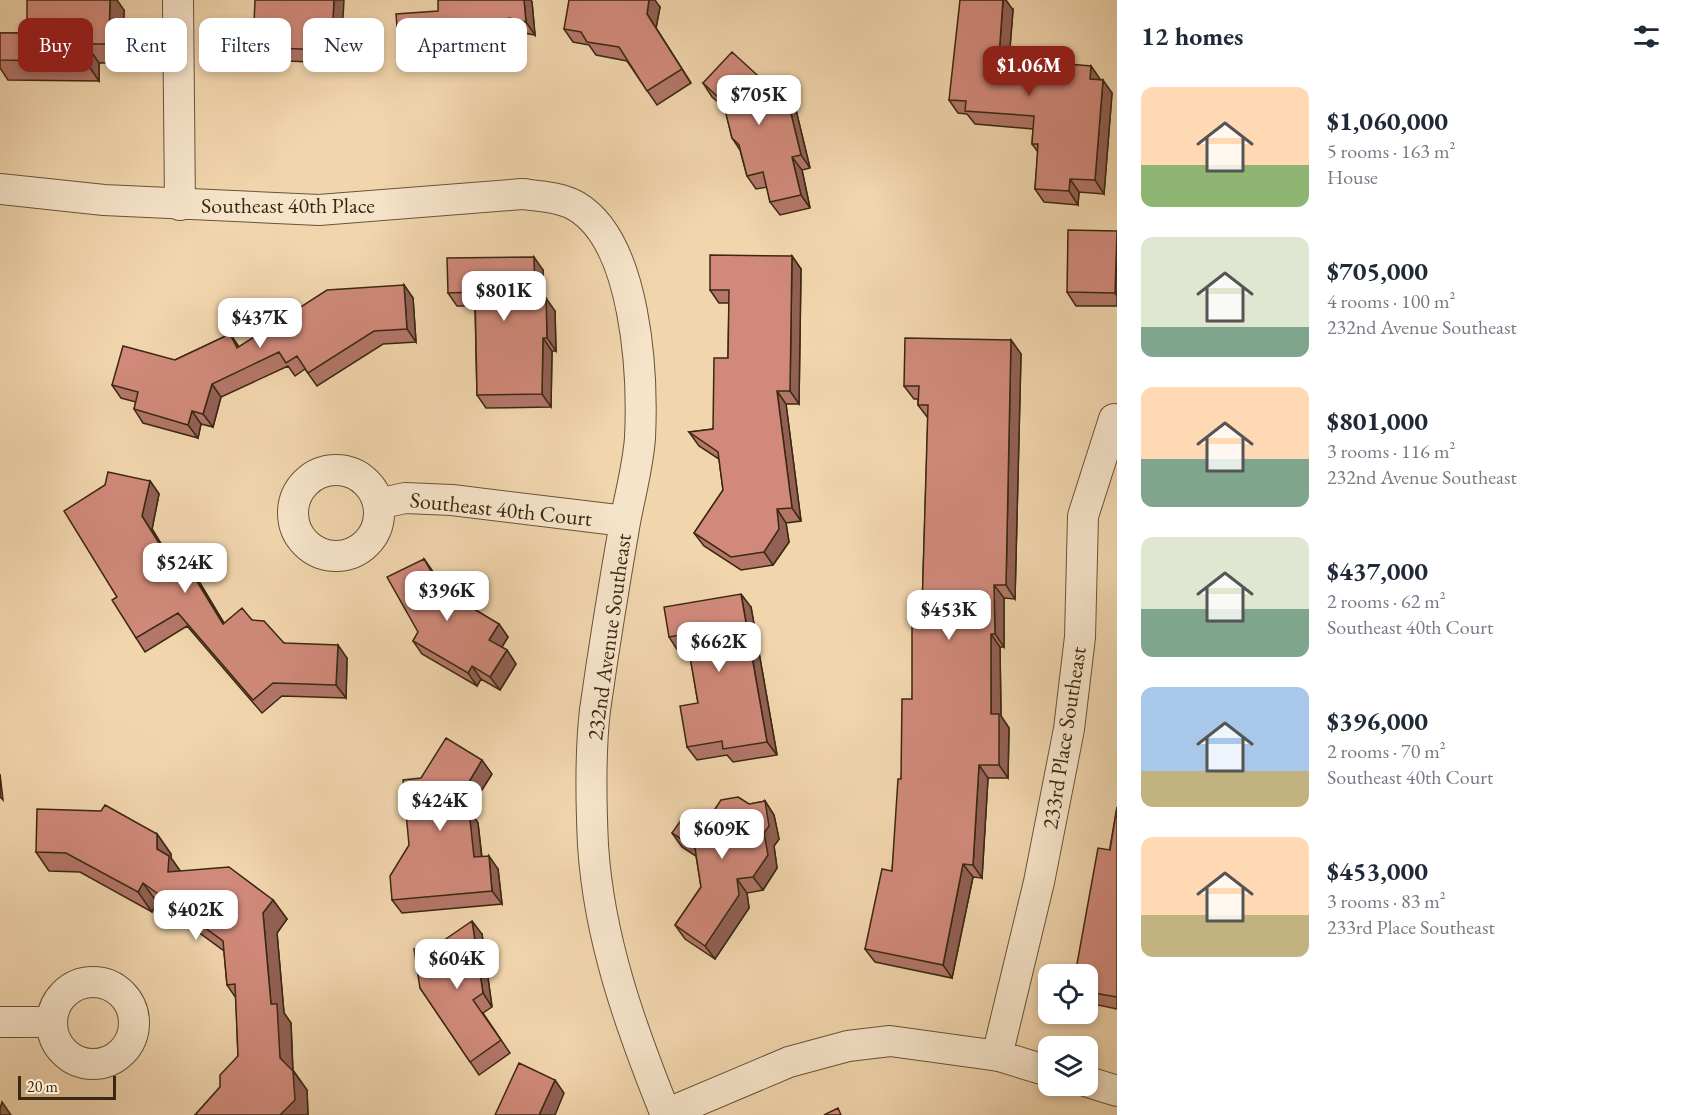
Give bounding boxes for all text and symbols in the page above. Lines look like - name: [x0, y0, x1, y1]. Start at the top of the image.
- chip: Buy: [18, 18, 93, 72]
- chip: Rent: [105, 18, 187, 72]
- chip: Filters: [199, 18, 291, 72]
- chip: New: [303, 18, 384, 72]
- chip: Apartment: [396, 18, 527, 72]
- text: 12 homes: [1141, 19, 1243, 53]
- icon: filters: [1630, 20, 1663, 53]
- pin: $1.06M: [980, 46, 1078, 97]
- text: $1.06M: [997, 52, 1061, 78]
- pin: $705K: [717, 75, 801, 126]
- text: $705K: [731, 81, 787, 107]
- text: $1,060,000: [1327, 104, 1448, 138]
- icon: home: [1189, 111, 1261, 183]
- text: 5 rooms · 163 m²: [1327, 138, 1455, 164]
- text: House: [1327, 164, 1378, 190]
- street label: Southeast 40th Place: [201, 191, 375, 220]
- text: $705,000: [1327, 254, 1428, 288]
- icon: home: [1189, 261, 1261, 333]
- pin: $801K: [462, 271, 546, 322]
- text: $801K: [476, 277, 532, 303]
- text: 4 rooms · 100 m²: [1327, 288, 1455, 314]
- pin: $437K: [218, 298, 302, 349]
- text: $437K: [232, 304, 288, 330]
- text: 232nd Avenue Southeast: [1327, 314, 1517, 340]
- text: $801,000: [1327, 404, 1428, 438]
- icon: home: [1189, 411, 1261, 483]
- text: 3 rooms · 116 m²: [1327, 438, 1455, 464]
- text: 232nd Avenue Southeast: [1327, 464, 1517, 490]
- street label: Southeast 40th Court: [409, 485, 594, 533]
- street label: 232nd Avenue Southeast: [580, 532, 638, 742]
- pin: $524K: [143, 543, 227, 594]
- text: $524K: [157, 549, 213, 575]
- text: $437,000: [1327, 554, 1428, 588]
- icon: home: [1189, 561, 1261, 633]
- pin: $396K: [405, 571, 489, 622]
- text: $396K: [419, 577, 475, 603]
- text: 2 rooms · 62 m²: [1327, 588, 1446, 614]
- pin: $453K: [907, 590, 991, 641]
- text: $453K: [921, 596, 977, 622]
- text: Southeast 40th Court: [1327, 614, 1493, 640]
- pin: $662K: [677, 622, 761, 673]
- text: $662K: [691, 628, 747, 654]
- street label: 233rd Place Southeast: [1035, 644, 1093, 831]
- text: $396,000: [1327, 704, 1428, 738]
- icon: home: [1189, 711, 1261, 783]
- text: 2 rooms · 70 m²: [1327, 738, 1446, 764]
- text: Southeast 40th Court: [1327, 764, 1493, 790]
- pin: $424K: [398, 781, 482, 832]
- text: $424K: [412, 787, 468, 813]
- pin: $609K: [680, 809, 764, 860]
- text: $609K: [694, 815, 750, 841]
- text: $453,000: [1327, 854, 1428, 888]
- icon: home: [1189, 861, 1261, 933]
- text: 3 rooms · 83 m²: [1327, 888, 1446, 914]
- pin: $402K: [154, 890, 238, 941]
- text: $402K: [168, 896, 224, 922]
- text: 233rd Place Southeast: [1327, 914, 1495, 940]
- pin: $604K: [415, 939, 499, 990]
- text: $604K: [429, 945, 485, 971]
- map controls: [1038, 964, 1098, 1096]
- button: locate: [1038, 964, 1098, 1024]
- button: layers: [1038, 1036, 1098, 1096]
- scale bar: [18, 1073, 116, 1100]
- text: 20 m: [27, 1076, 58, 1097]

